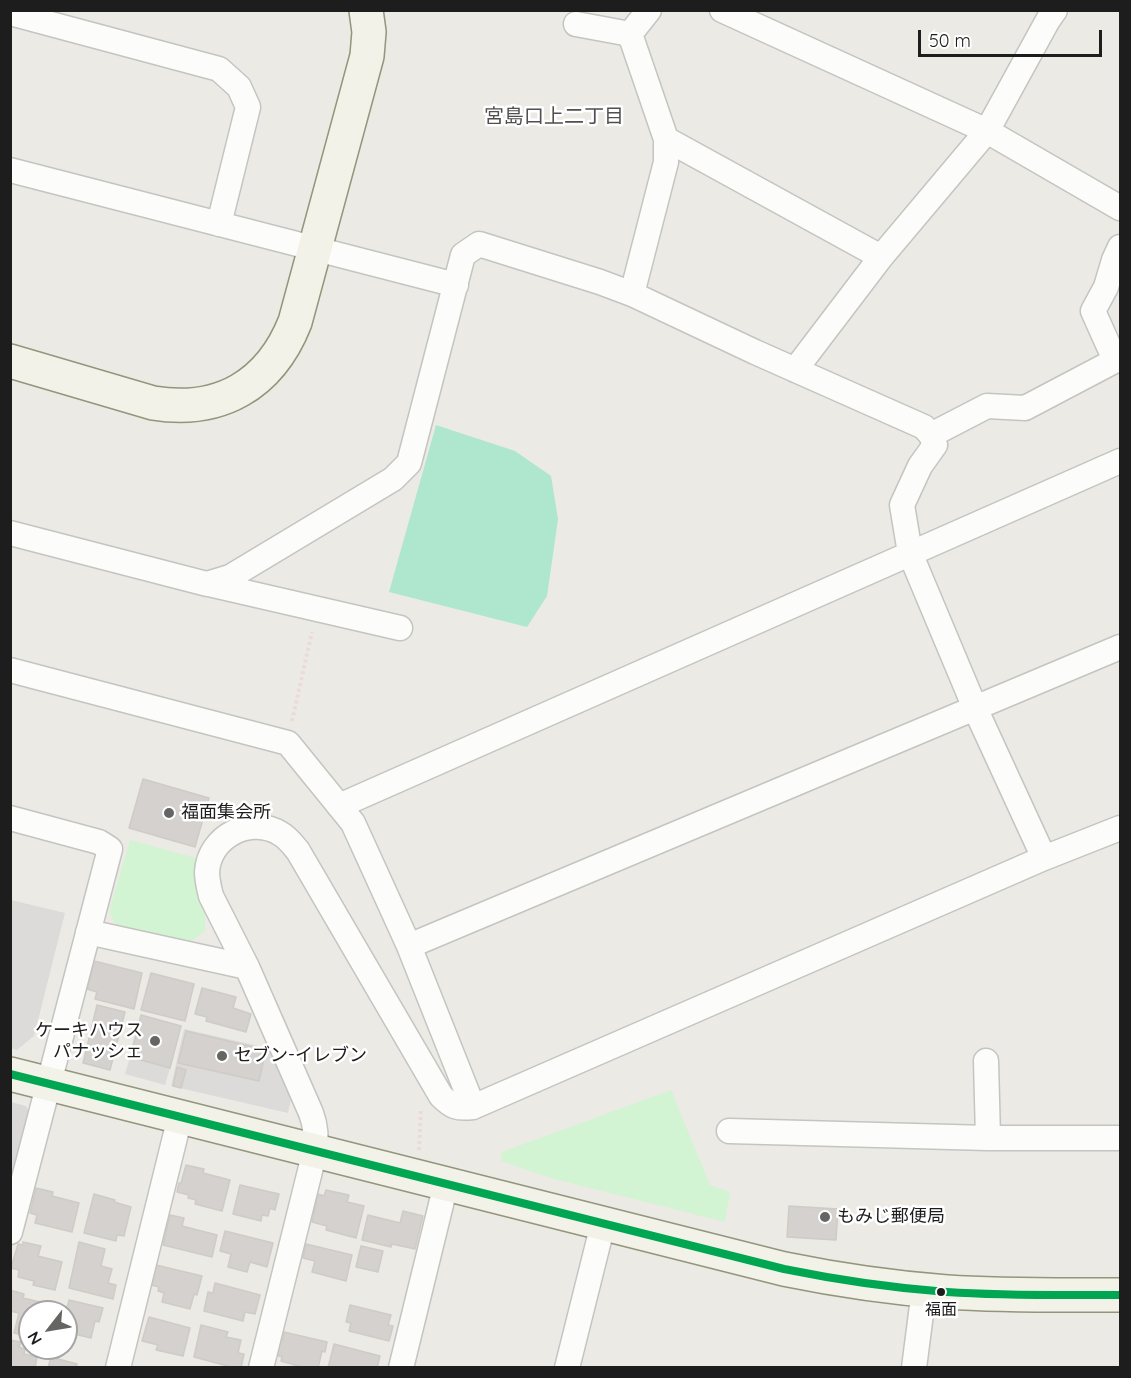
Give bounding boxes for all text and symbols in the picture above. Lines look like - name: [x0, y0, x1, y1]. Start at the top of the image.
- scale bar: [921, 18, 1106, 56]
- text: 50 m: [929, 29, 971, 52]
- district label: 宮島口上二丁目: [484, 105, 624, 129]
- place label: 福面集会所: [181, 802, 271, 824]
- marker: 福面集会所: [162, 806, 176, 820]
- place label: ケーキハウス パナッシェ: [35, 1020, 143, 1062]
- marker: ケーキハウス パナッシェ: [148, 1034, 162, 1048]
- place label: セブン-イレブン: [234, 1045, 367, 1067]
- marker: セブン-イレブン: [215, 1049, 229, 1063]
- place label: もみじ郵便局: [837, 1206, 945, 1228]
- marker: もみじ郵便局: [818, 1210, 832, 1224]
- marker: 福面: [935, 1286, 947, 1298]
- north arrow: [18, 1300, 78, 1360]
- place label: 福面: [925, 1300, 957, 1320]
- text: N: [23, 1328, 46, 1348]

